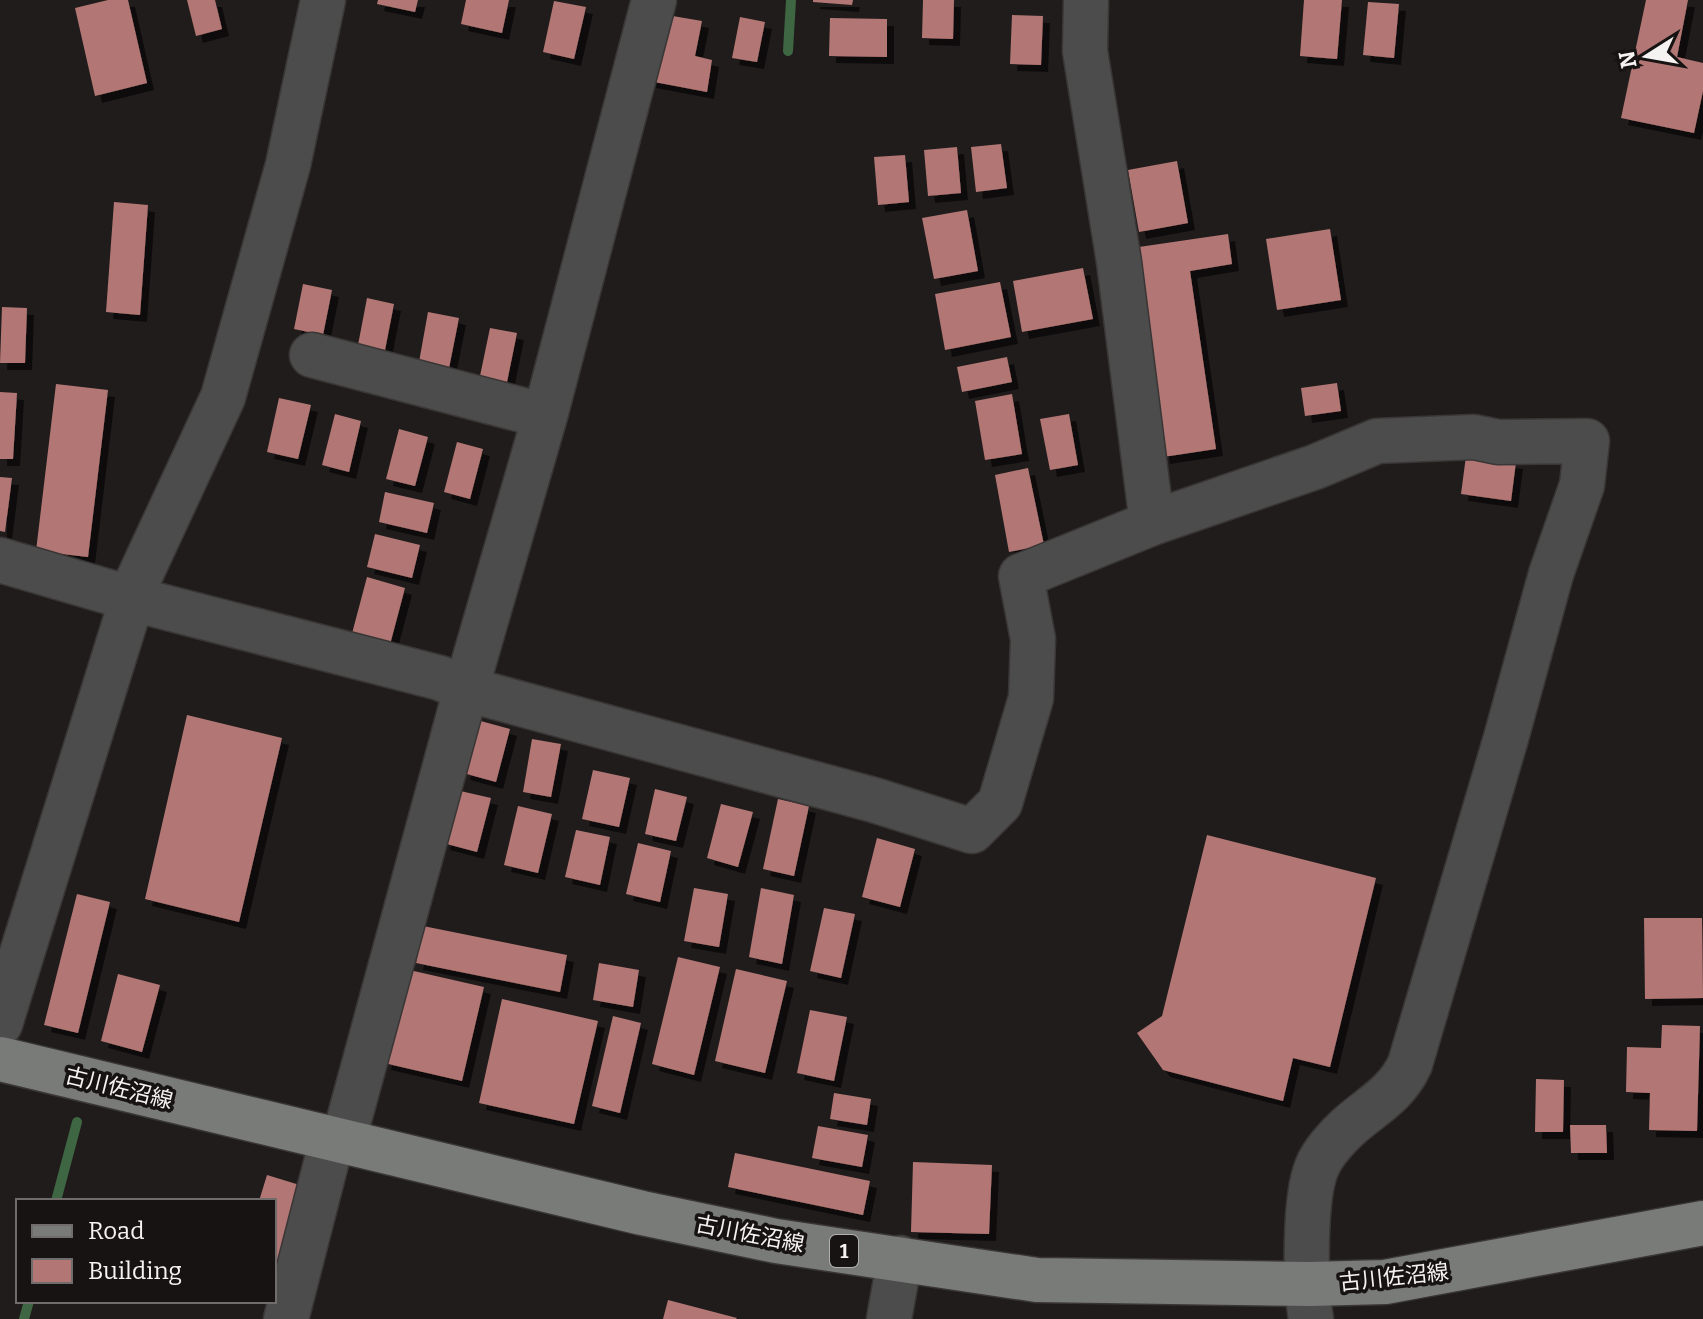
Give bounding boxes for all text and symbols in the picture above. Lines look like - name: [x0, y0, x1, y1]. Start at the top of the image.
- north arrow: [1607, 16, 1687, 96]
- text: N: [1613, 49, 1643, 71]
- street label: 古川佐沼線: [62, 1062, 176, 1114]
- legend: [16, 1199, 276, 1303]
- street label: 古川佐沼線: [693, 1210, 807, 1258]
- text: Road: [88, 1217, 144, 1245]
- road number: 1: [830, 1235, 858, 1267]
- text: Building: [88, 1257, 182, 1285]
- street label: 古川佐沼線: [1338, 1258, 1450, 1296]

